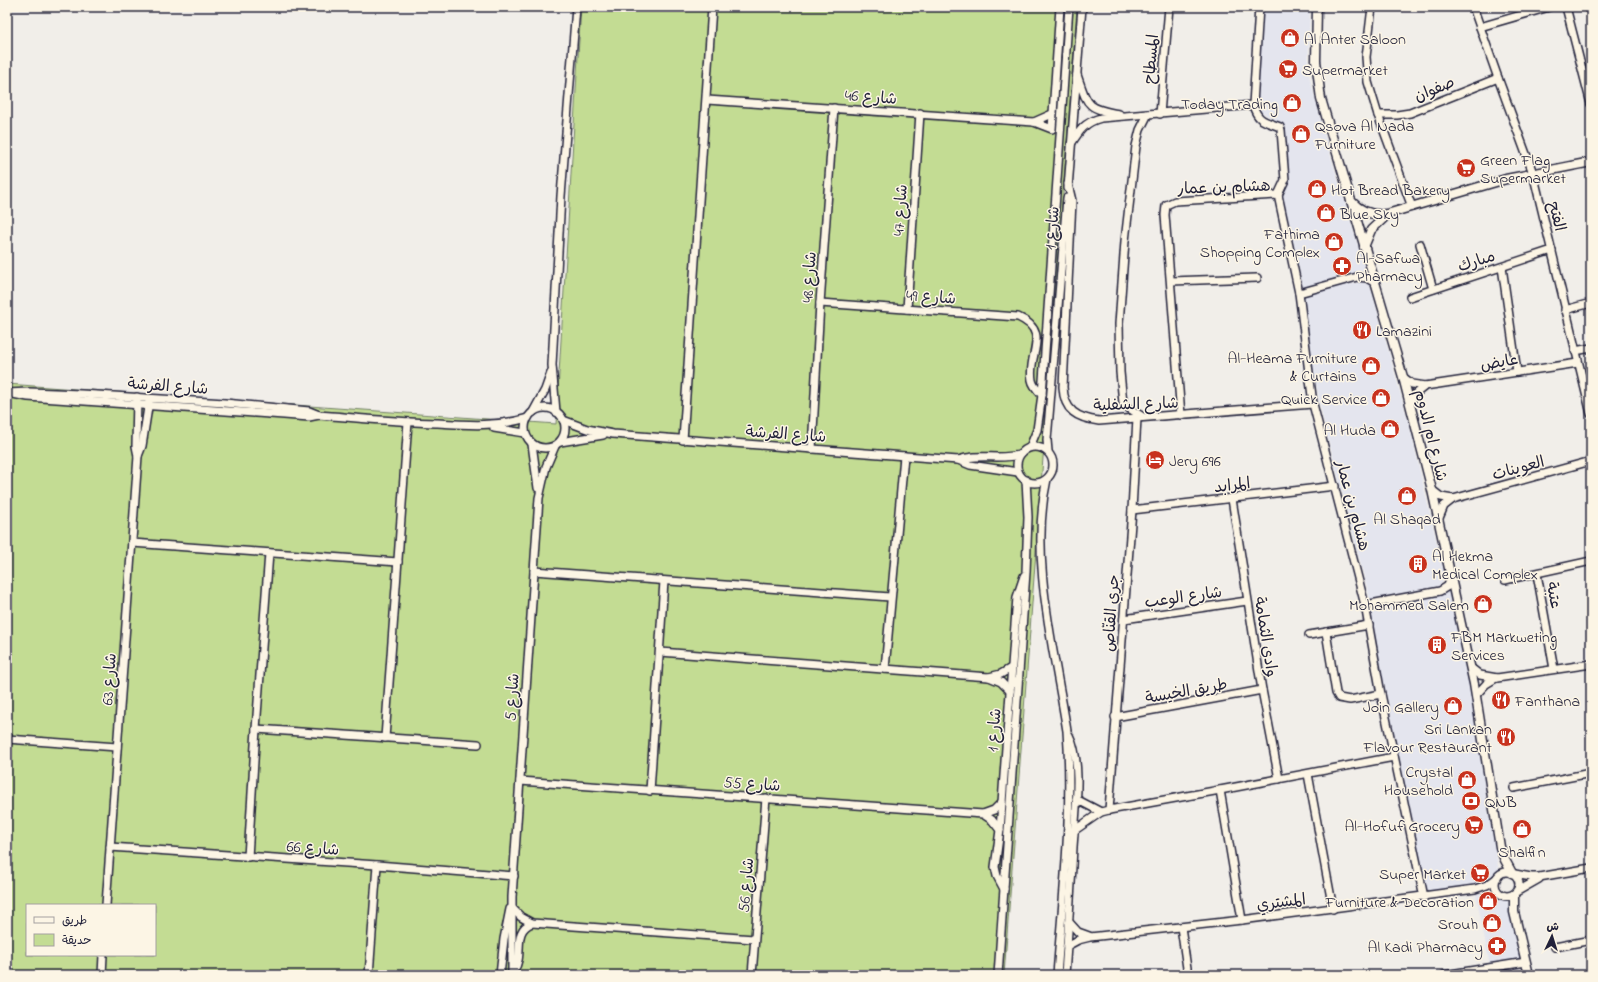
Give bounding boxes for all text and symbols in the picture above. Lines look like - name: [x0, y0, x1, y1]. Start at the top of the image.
- shop icon: Al Anter Saloon: [1279, 27, 1301, 49]
- place label: Al Anter Saloon: [1304, 28, 1406, 52]
- street label: المسطاح: [1138, 33, 1166, 85]
- supermarket icon: Supermarket: [1277, 58, 1299, 80]
- place label: Supermarket: [1302, 59, 1388, 83]
- street label: صفوان: [1411, 71, 1459, 109]
- street label: شارع 46: [844, 84, 898, 112]
- shop icon: Today Trading: [1281, 92, 1303, 114]
- place label: Today Trading: [1181, 93, 1278, 117]
- place label: Qsova Al Nada Furniture: [1314, 115, 1414, 157]
- shop icon: Qsova Al Nada Furniture: [1290, 123, 1312, 145]
- place label: Green Flag Supermarket: [1480, 149, 1566, 191]
- supermarket icon: Green Flag Supermarket: [1455, 157, 1477, 179]
- street label: هشام بن عمار: [1176, 174, 1271, 202]
- shop icon: Hot Bread Bakery: [1306, 178, 1328, 200]
- place label: Hot Bread Bakery: [1331, 179, 1450, 203]
- street label: شارع 47: [887, 183, 915, 237]
- street label: الفتح: [1541, 199, 1571, 234]
- shop icon: Blue Sky: [1315, 202, 1337, 224]
- place label: Blue Sky: [1339, 203, 1399, 227]
- street label: شارع 1: [1039, 205, 1067, 251]
- place label: Fathima Shopping Complex: [1200, 223, 1320, 265]
- shop icon: Fathima Shopping Complex: [1323, 231, 1345, 253]
- street label: مبارك: [1455, 245, 1498, 279]
- place label: Al-Safwa Pharmacy: [1356, 247, 1423, 289]
- street label: شارع 48: [796, 251, 824, 304]
- pharmacy icon: Al-Safwa Pharmacy: [1331, 255, 1353, 277]
- street label: شارع 49: [905, 284, 957, 312]
- restaurant icon: Lamazini: [1351, 319, 1373, 341]
- place label: Lamazini: [1376, 320, 1432, 344]
- place label: Al-Heama Furniture & Curtains: [1228, 347, 1358, 389]
- street label: عايض: [1479, 348, 1520, 378]
- shop icon: Al-Heama Furniture & Curtains: [1360, 355, 1382, 377]
- street label: شارع الفرشة: [127, 372, 209, 402]
- shop icon: Quick Service: [1370, 387, 1392, 409]
- street label: شارع ام الدوم: [1407, 387, 1453, 484]
- place label: Quick Service: [1281, 388, 1368, 412]
- street label: شارع الشفلية: [1093, 392, 1179, 418]
- shop icon: Al Huda: [1379, 418, 1401, 440]
- place label: Al Huda: [1323, 419, 1376, 443]
- street label: شارع الفرشة: [745, 420, 827, 450]
- hotel icon: Jery 696: [1144, 449, 1166, 471]
- place label: Jery 696: [1169, 450, 1221, 474]
- street label: العوينات: [1490, 450, 1547, 487]
- street label: هشام بن عمار: [1328, 456, 1376, 554]
- street label: المرابد: [1213, 472, 1252, 500]
- shop icon: Al Shaqad: [1396, 485, 1418, 507]
- place label: Al Shaqad: [1373, 508, 1441, 532]
- place label: Al Hekma Medical Complex: [1432, 545, 1538, 587]
- building icon: Al Hekma Medical Complex: [1407, 553, 1429, 575]
- street label: جري القنّاص: [1097, 574, 1127, 653]
- street label: عتبة: [1539, 580, 1567, 611]
- street label: شارع الوعب: [1143, 581, 1224, 615]
- shop icon: Mohammed Salem: [1472, 593, 1494, 615]
- place label: Mohammed Salem: [1349, 594, 1469, 618]
- street label: وادى الثمامة: [1247, 595, 1283, 680]
- place label: FBM Markweting Services: [1450, 626, 1557, 668]
- building icon: FBM Markweting Services: [1426, 634, 1448, 656]
- street label: شارع 63: [96, 652, 124, 706]
- street label: شارع 5: [499, 672, 527, 722]
- street label: طريق الخيسة: [1143, 673, 1229, 711]
- restaurant icon: Fanthana: [1490, 689, 1512, 711]
- place label: Fanthana: [1514, 690, 1580, 714]
- shop icon: Join Gallery: [1442, 695, 1464, 717]
- place label: Join Gallery: [1363, 696, 1439, 720]
- street label: شارع 1: [981, 707, 1008, 753]
- place label: Sri Lankan Flavour Restaurant: [1363, 718, 1493, 760]
- restaurant icon: Sri Lankan Flavour Restaurant: [1495, 726, 1517, 748]
- place label: Crystal Household: [1384, 761, 1453, 803]
- shop icon: Crystal Household: [1456, 769, 1478, 791]
- street label: شارع 55: [723, 771, 781, 799]
- bank icon: QNB: [1460, 790, 1482, 812]
- place label: QNB: [1485, 791, 1517, 815]
- supermarket icon: Al-Hofuf Grocery: [1463, 814, 1485, 836]
- place label: Al-Hofuf Grocery: [1344, 815, 1460, 839]
- shop icon: Shalfin: [1511, 818, 1533, 840]
- street label: شارع 66: [286, 835, 340, 863]
- place label: Shalfin: [1498, 841, 1546, 865]
- street label: شارع 56: [733, 857, 761, 914]
- supermarket icon: Super Market: [1469, 862, 1491, 884]
- place label: Super Market: [1379, 863, 1467, 887]
- street label: المشتري: [1255, 888, 1307, 918]
- shop icon: Furniture & Decoration: [1477, 890, 1499, 912]
- place label: Furniture & Decoration: [1325, 891, 1474, 915]
- legend: [26, 904, 156, 956]
- text: طريق: [62, 912, 87, 930]
- shop icon: Srouh: [1481, 912, 1503, 934]
- place label: Srouh: [1438, 913, 1478, 937]
- north arrow: [1532, 916, 1572, 956]
- text: ش: [1546, 919, 1559, 935]
- text: حديقة: [62, 932, 91, 950]
- pharmacy icon: Al Kadi Pharmacy: [1486, 935, 1508, 957]
- place label: Al Kadi Pharmacy: [1368, 936, 1483, 960]

